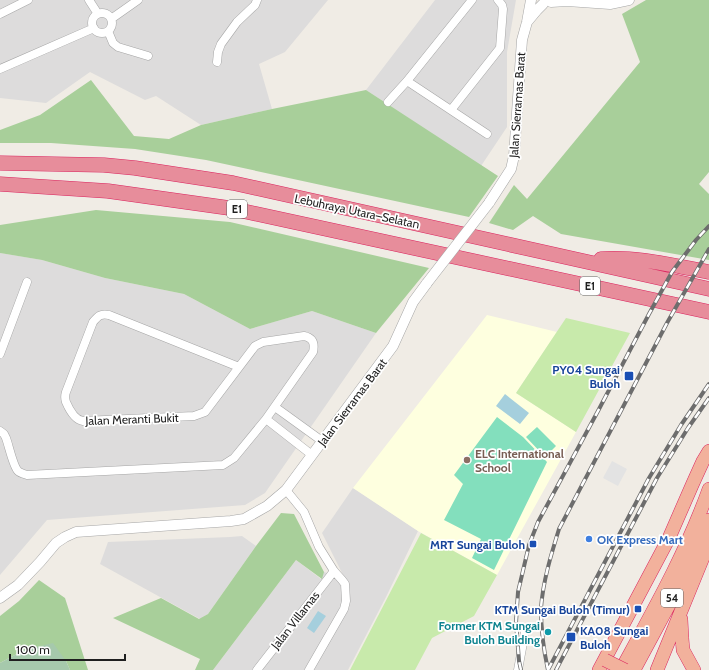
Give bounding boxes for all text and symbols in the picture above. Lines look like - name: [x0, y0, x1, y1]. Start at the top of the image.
- street label: Jalan Sierramas Barat: [506, 52, 528, 159]
- street label: Lebuhraya Utara–Selatan: [293, 190, 421, 232]
- road number: E1: [227, 200, 247, 218]
- road number: E1: [580, 277, 600, 295]
- street label: Jalan Sierramas Barat: [314, 355, 390, 450]
- place label: PY04 Sungai Buloh: [552, 362, 620, 391]
- marker: PY04 Sungai Buloh: [623, 370, 635, 382]
- street label: Jalan Meranti Bukit: [84, 410, 179, 428]
- place label: ELC International School: [475, 446, 564, 475]
- marker: ELC International School: [462, 455, 472, 465]
- place label: OK Express Mart: [597, 532, 683, 547]
- marker: OK Express Mart: [584, 534, 594, 544]
- place label: MRT Sungai Buloh: [430, 537, 525, 552]
- marker: MRT Sungai Buloh: [528, 539, 538, 549]
- street label: Jalan Villamas: [267, 588, 322, 653]
- road number: 54: [661, 589, 683, 607]
- place label: KTM Sungai Buloh (Timur): [494, 602, 630, 617]
- marker: KTM Sungai Buloh (Timur): [633, 604, 643, 614]
- place label: Former KTM Sungai Buloh Building: [438, 618, 540, 647]
- place label: KA08 Sungai Buloh: [580, 623, 649, 652]
- marker: Former KTM Sungai Buloh Building: [543, 627, 553, 637]
- marker: KA08 Sungai Buloh: [565, 631, 577, 643]
- scale bar: [10, 636, 125, 662]
- text: 100 m: [16, 642, 50, 657]

